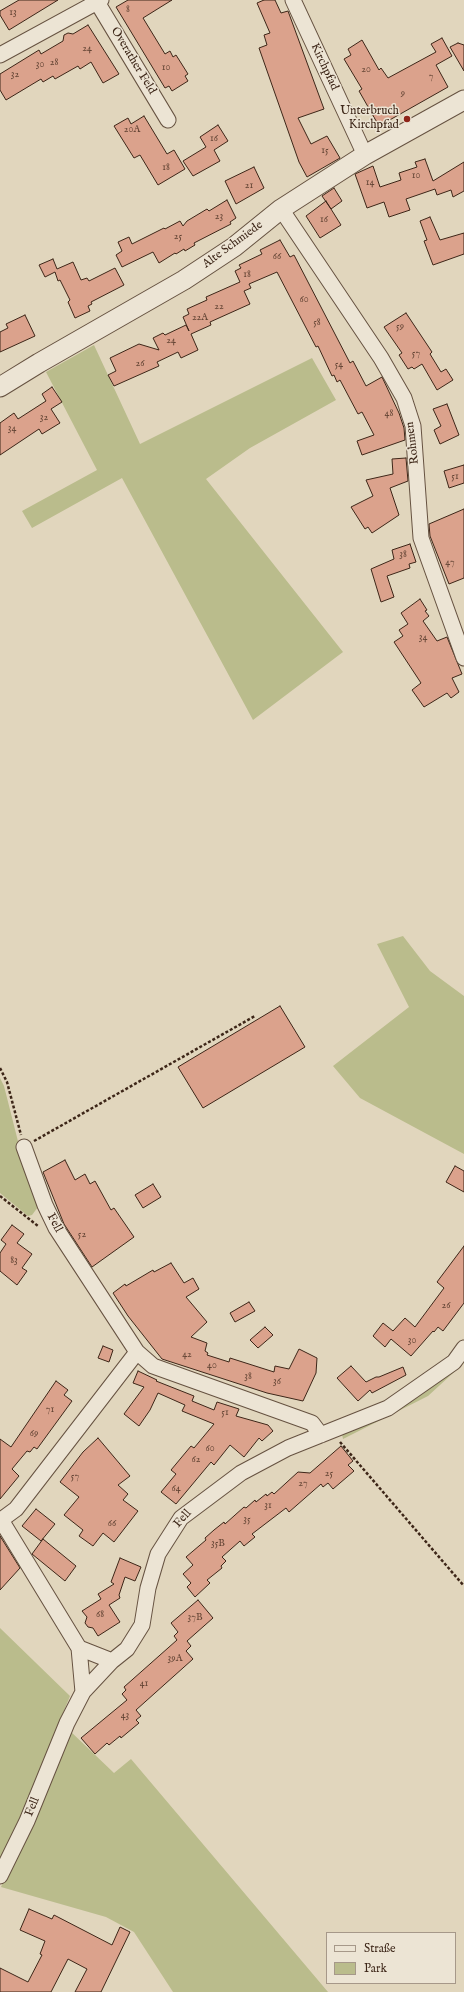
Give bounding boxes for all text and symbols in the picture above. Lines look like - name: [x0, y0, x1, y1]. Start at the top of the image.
- house number: 8: [126, 4, 130, 16]
- house number: 13: [9, 7, 17, 19]
- street label: Overather Feld: [107, 25, 159, 97]
- street label: Kirchpfad: [307, 41, 341, 93]
- house number: 24: [82, 43, 92, 55]
- house number: 28: [50, 57, 58, 69]
- house number: 30: [36, 59, 44, 71]
- house number: 10: [162, 62, 170, 74]
- house number: 20: [361, 64, 371, 76]
- house number: 32: [11, 69, 19, 81]
- house number: 7: [429, 71, 433, 83]
- house number: 9: [401, 88, 405, 100]
- place label: Unterbruch Kirchpfad: [340, 105, 399, 133]
- marker: Unterbruch Kirchpfad: [402, 114, 412, 124]
- house number: 20A: [124, 124, 140, 136]
- house number: 16: [210, 133, 218, 145]
- house number: 15: [321, 145, 329, 157]
- house number: 18: [162, 162, 170, 174]
- house number: 10: [412, 170, 420, 182]
- house number: 14: [366, 177, 374, 189]
- house number: 21: [245, 180, 253, 192]
- house number: 23: [215, 211, 223, 223]
- house number: 16: [320, 214, 328, 226]
- street label: Alte Schmiede: [200, 218, 266, 272]
- house number: 25: [174, 231, 182, 243]
- house number: 66: [273, 251, 281, 263]
- house number: 18: [243, 269, 251, 281]
- house number: 60: [299, 294, 309, 306]
- house number: 22: [214, 301, 224, 313]
- house number: 22A: [192, 312, 208, 324]
- house number: 58: [313, 317, 321, 329]
- house number: 59: [396, 321, 404, 333]
- house number: 24: [166, 335, 176, 347]
- house number: 57: [412, 348, 420, 360]
- house number: 26: [136, 358, 144, 370]
- house number: 54: [335, 359, 343, 371]
- house number: 48: [385, 408, 393, 420]
- house number: 32: [40, 412, 48, 424]
- street label: Rohmen: [403, 421, 423, 465]
- house number: 34: [8, 423, 16, 435]
- house number: 51: [451, 471, 459, 483]
- house number: 38: [399, 549, 407, 561]
- house number: 47: [445, 557, 455, 569]
- house number: 34: [419, 632, 427, 644]
- street label: Fell: [43, 1211, 65, 1235]
- house number: 52: [78, 1229, 86, 1241]
- house number: 83: [10, 1255, 18, 1267]
- house number: 26: [442, 1300, 450, 1312]
- house number: 30: [408, 1335, 416, 1347]
- house number: 42: [182, 1349, 192, 1361]
- house number: 40: [207, 1360, 217, 1372]
- house number: 38: [244, 1371, 252, 1383]
- house number: 36: [273, 1376, 281, 1388]
- house number: 71: [46, 1404, 54, 1416]
- house number: 51: [221, 1407, 229, 1419]
- house number: 69: [30, 1428, 38, 1440]
- house number: 60: [205, 1443, 215, 1455]
- house number: 62: [192, 1454, 200, 1466]
- house number: 25: [325, 1468, 333, 1480]
- house number: 57: [71, 1471, 79, 1483]
- house number: 27: [298, 1478, 308, 1490]
- house number: 64: [171, 1483, 181, 1495]
- house number: 31: [264, 1500, 272, 1512]
- street label: Fell: [171, 1507, 195, 1531]
- house number: 35: [243, 1514, 251, 1526]
- house number: 66: [108, 1518, 116, 1530]
- house number: 35B: [211, 1538, 225, 1550]
- house number: 68: [96, 1609, 104, 1621]
- house number: 37B: [187, 1612, 203, 1624]
- house number: 39A: [168, 1653, 182, 1665]
- house number: 41: [140, 1678, 148, 1690]
- house number: 43: [121, 1710, 129, 1722]
- street label: Fell: [23, 1795, 43, 1819]
- legend: [326, 1932, 456, 1984]
- text: Straße: [364, 1941, 396, 1956]
- text: Park: [364, 1961, 387, 1976]

